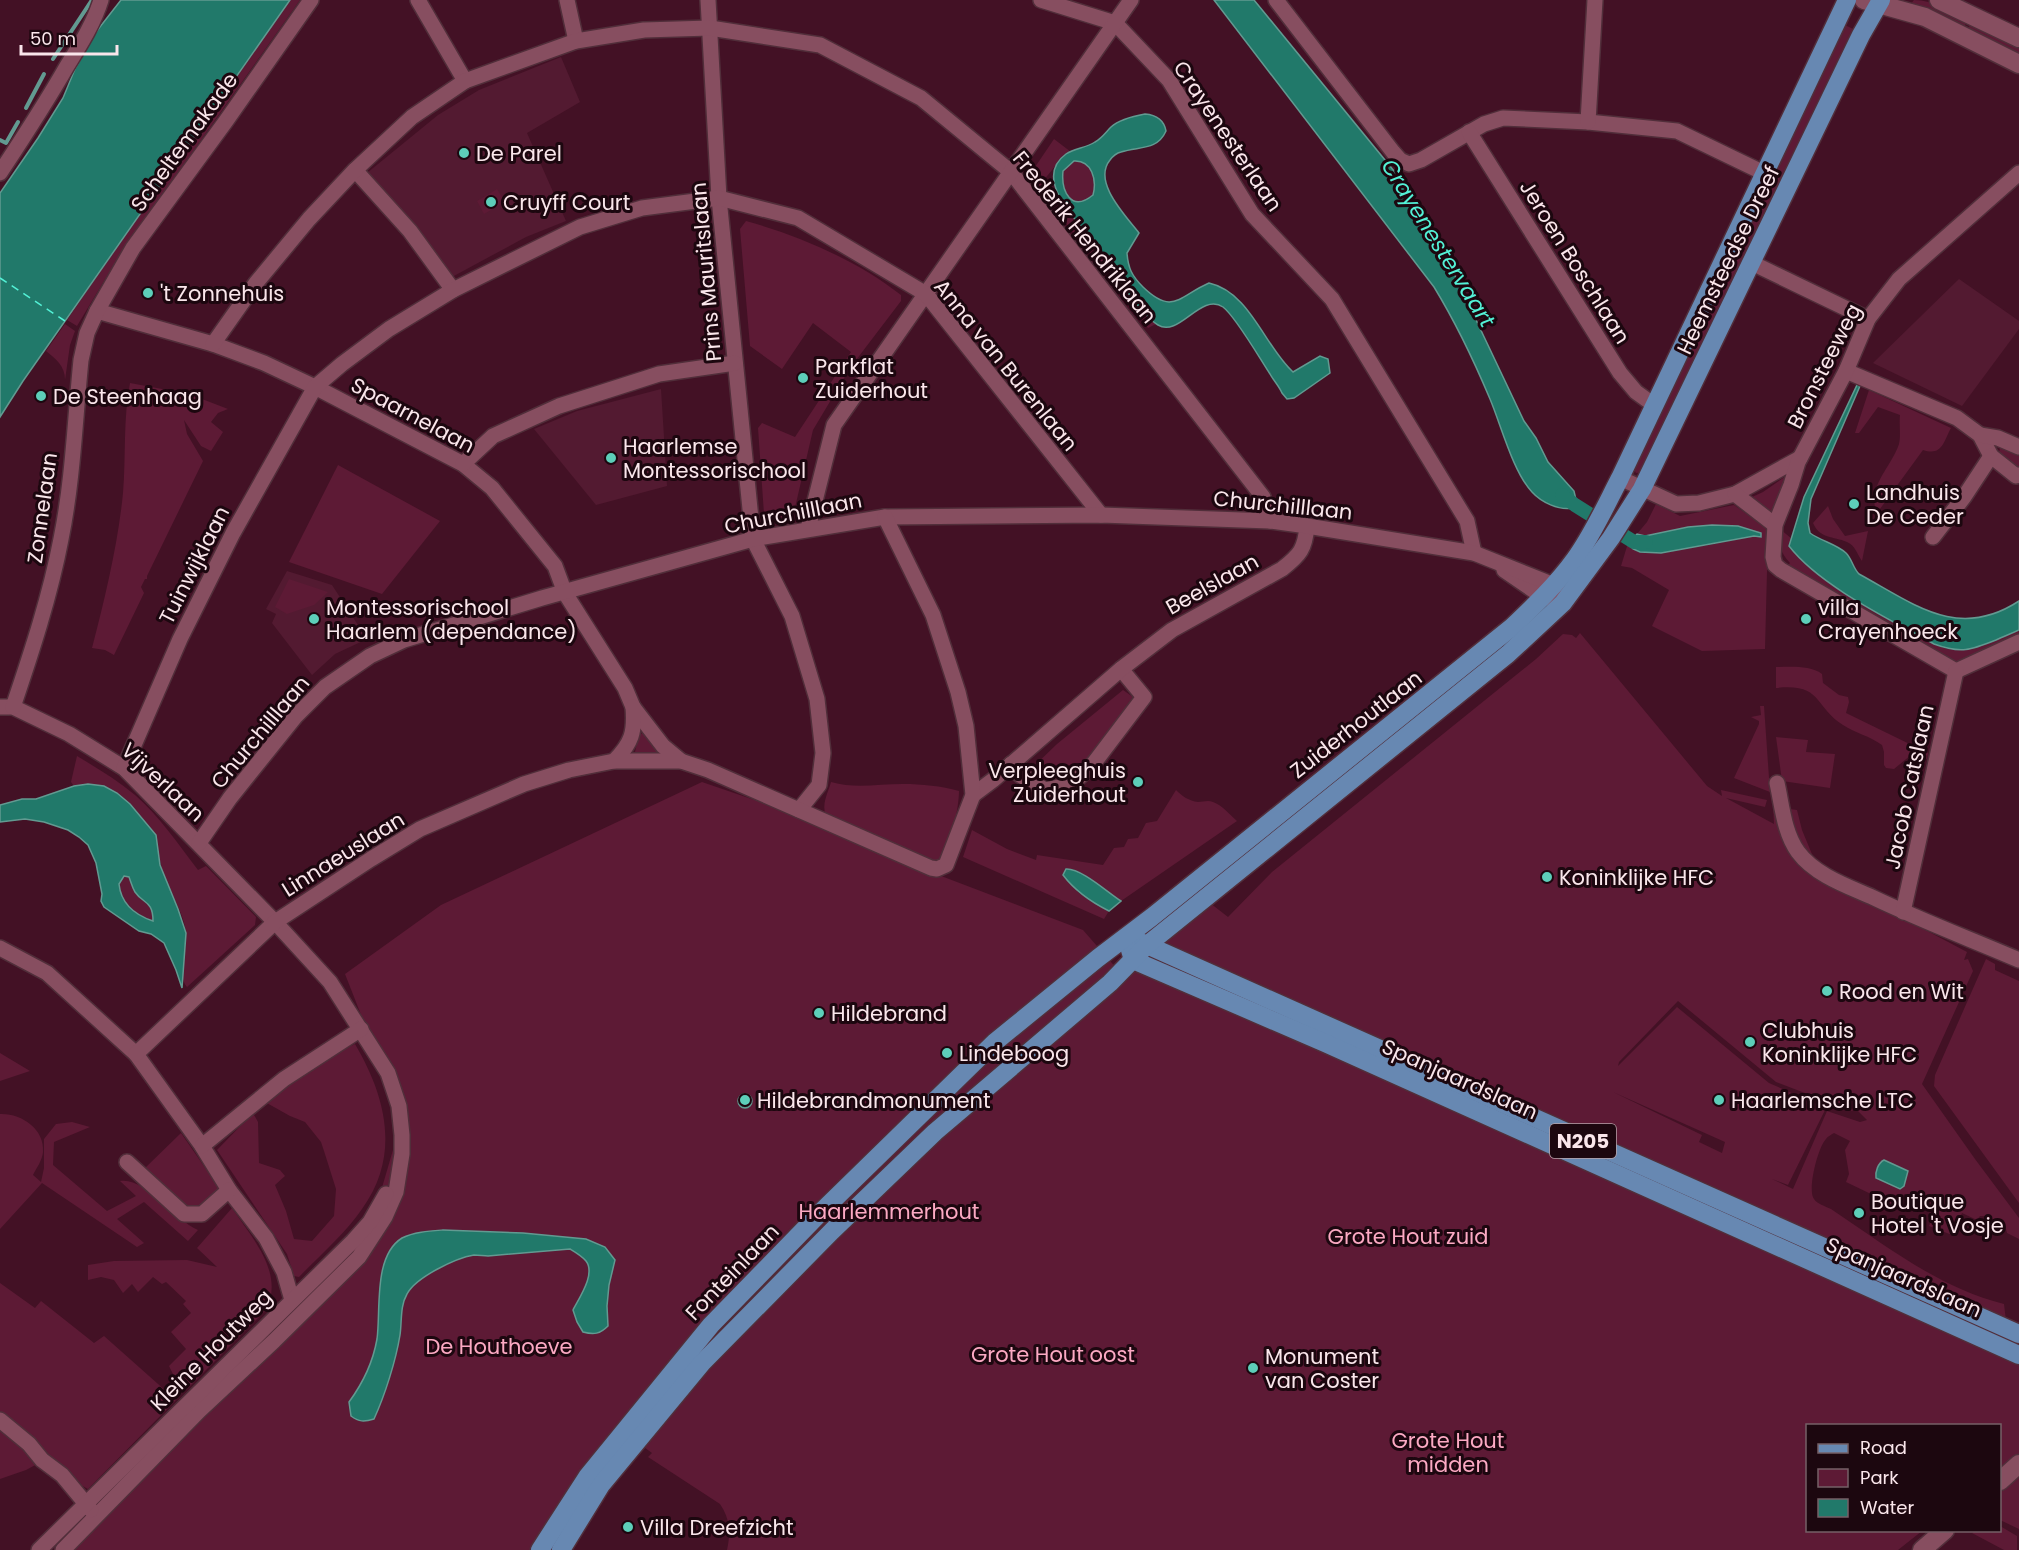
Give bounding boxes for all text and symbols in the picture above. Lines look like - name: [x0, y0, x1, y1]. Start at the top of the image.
- scale bar: [21, 18, 117, 56]
- text: 50 m: [30, 26, 76, 51]
- street label: Crayenesterlaan: [1167, 55, 1289, 217]
- street label: Scheltemakade: [124, 67, 244, 217]
- place label: De Parel: [476, 139, 562, 168]
- street label: Frederik Hendriklaan: [1006, 145, 1164, 329]
- marker: De Parel: [457, 146, 471, 160]
- water label: Crayenestervaart: [1374, 153, 1503, 334]
- street label: Heemsteedse Dreef: [1670, 161, 1786, 359]
- street label: Jeroen Boschlaan: [1513, 175, 1637, 349]
- street label: Prins Mauritslaan: [684, 181, 728, 363]
- place label: Cruyff Court: [503, 188, 630, 217]
- marker: Cruyff Court: [484, 195, 498, 209]
- street label: Anna van Burenlaan: [928, 273, 1084, 457]
- place label: 't Zonnehuis: [160, 279, 284, 308]
- marker: 't Zonnehuis: [141, 286, 155, 300]
- street label: Bronsteeweg: [1780, 299, 1868, 433]
- place label: Parkflat Zuiderhout: [815, 352, 928, 405]
- street label: Spaarnelaan: [346, 370, 480, 460]
- marker: Parkflat Zuiderhout: [796, 371, 810, 385]
- place label: De Steenhaag: [53, 382, 202, 411]
- marker: De Steenhaag: [34, 389, 48, 403]
- place label: Haarlemse Montessorischool: [623, 432, 806, 485]
- street label: Zonnelaan: [20, 451, 64, 565]
- marker: Haarlemse Montessorischool: [604, 451, 618, 465]
- place label: Landhuis De Ceder: [1866, 478, 1964, 531]
- street label: Churchilllaan: [1212, 483, 1354, 527]
- street label: Churchilllaan: [722, 485, 864, 541]
- marker: Landhuis De Ceder: [1847, 497, 1861, 511]
- street label: Tuinwijklaan: [152, 501, 236, 629]
- street label: Beelslaan: [1160, 547, 1264, 621]
- place label: Montessorischool Haarlem (dependance): [326, 593, 577, 646]
- place label: villa Crayenhoeck: [1818, 593, 1958, 646]
- marker: Montessorischool Haarlem (dependance): [307, 612, 321, 626]
- marker: villa Crayenhoeck: [1799, 612, 1813, 626]
- street label: Zuiderhoutlaan: [1284, 663, 1428, 785]
- street label: Churchilllaan: [204, 669, 316, 795]
- street label: Jacob Catslaan: [1877, 702, 1941, 872]
- street label: Vijverlaan: [115, 736, 211, 828]
- place label: Verpleeghuis Zuiderhout: [988, 756, 1126, 809]
- marker: Verpleeghuis Zuiderhout: [1131, 775, 1145, 789]
- street label: Linnaeuslaan: [276, 805, 410, 903]
- place label: Koninklijke HFC: [1559, 863, 1714, 892]
- marker: Koninklijke HFC: [1540, 870, 1554, 884]
- place label: Rood en Wit: [1839, 977, 1964, 1006]
- marker: Rood en Wit: [1820, 984, 1834, 998]
- place label: Hildebrand: [831, 999, 947, 1028]
- marker: Hildebrand: [812, 1006, 826, 1020]
- place label: Clubhuis Koninklijke HFC: [1762, 1016, 1917, 1069]
- street label: Spanjaardslaan: [1377, 1032, 1543, 1126]
- marker: Clubhuis Koninklijke HFC: [1743, 1035, 1757, 1049]
- place label: Lindeboog: [959, 1039, 1069, 1068]
- marker: Lindeboog: [940, 1046, 954, 1060]
- place label: Hildebrandmonument: [757, 1086, 991, 1115]
- place label: Haarlemsche LTC: [1731, 1086, 1914, 1115]
- marker: Hildebrandmonument: [738, 1093, 752, 1107]
- marker: Haarlemsche LTC: [1712, 1093, 1726, 1107]
- road number: N205: [1550, 1124, 1616, 1158]
- place label: Boutique Hotel 't Vosje: [1871, 1187, 2004, 1240]
- park label: Haarlemmerhout: [798, 1197, 980, 1226]
- marker: Boutique Hotel 't Vosje: [1852, 1206, 1866, 1220]
- street label: Fonteinlaan: [679, 1217, 785, 1327]
- park label: Grote Hout zuid: [1328, 1222, 1488, 1251]
- street label: Spanjaardslaan: [1821, 1230, 1987, 1324]
- street label: Kleine Houtweg: [144, 1283, 278, 1417]
- park label: De Houthoeve: [425, 1332, 573, 1361]
- park label: Grote Hout oost: [971, 1340, 1135, 1369]
- place label: Monument van Coster: [1265, 1342, 1379, 1395]
- marker: Monument van Coster: [1246, 1361, 1260, 1375]
- legend: [1806, 1424, 2001, 1532]
- park label: Grote Hout midden: [1392, 1426, 1504, 1479]
- text: Road: [1860, 1435, 1907, 1460]
- text: Park: [1860, 1465, 1899, 1490]
- text: Water: [1860, 1495, 1914, 1520]
- place label: Villa Dreefzicht: [640, 1513, 794, 1542]
- marker: Villa Dreefzicht: [621, 1520, 635, 1534]

